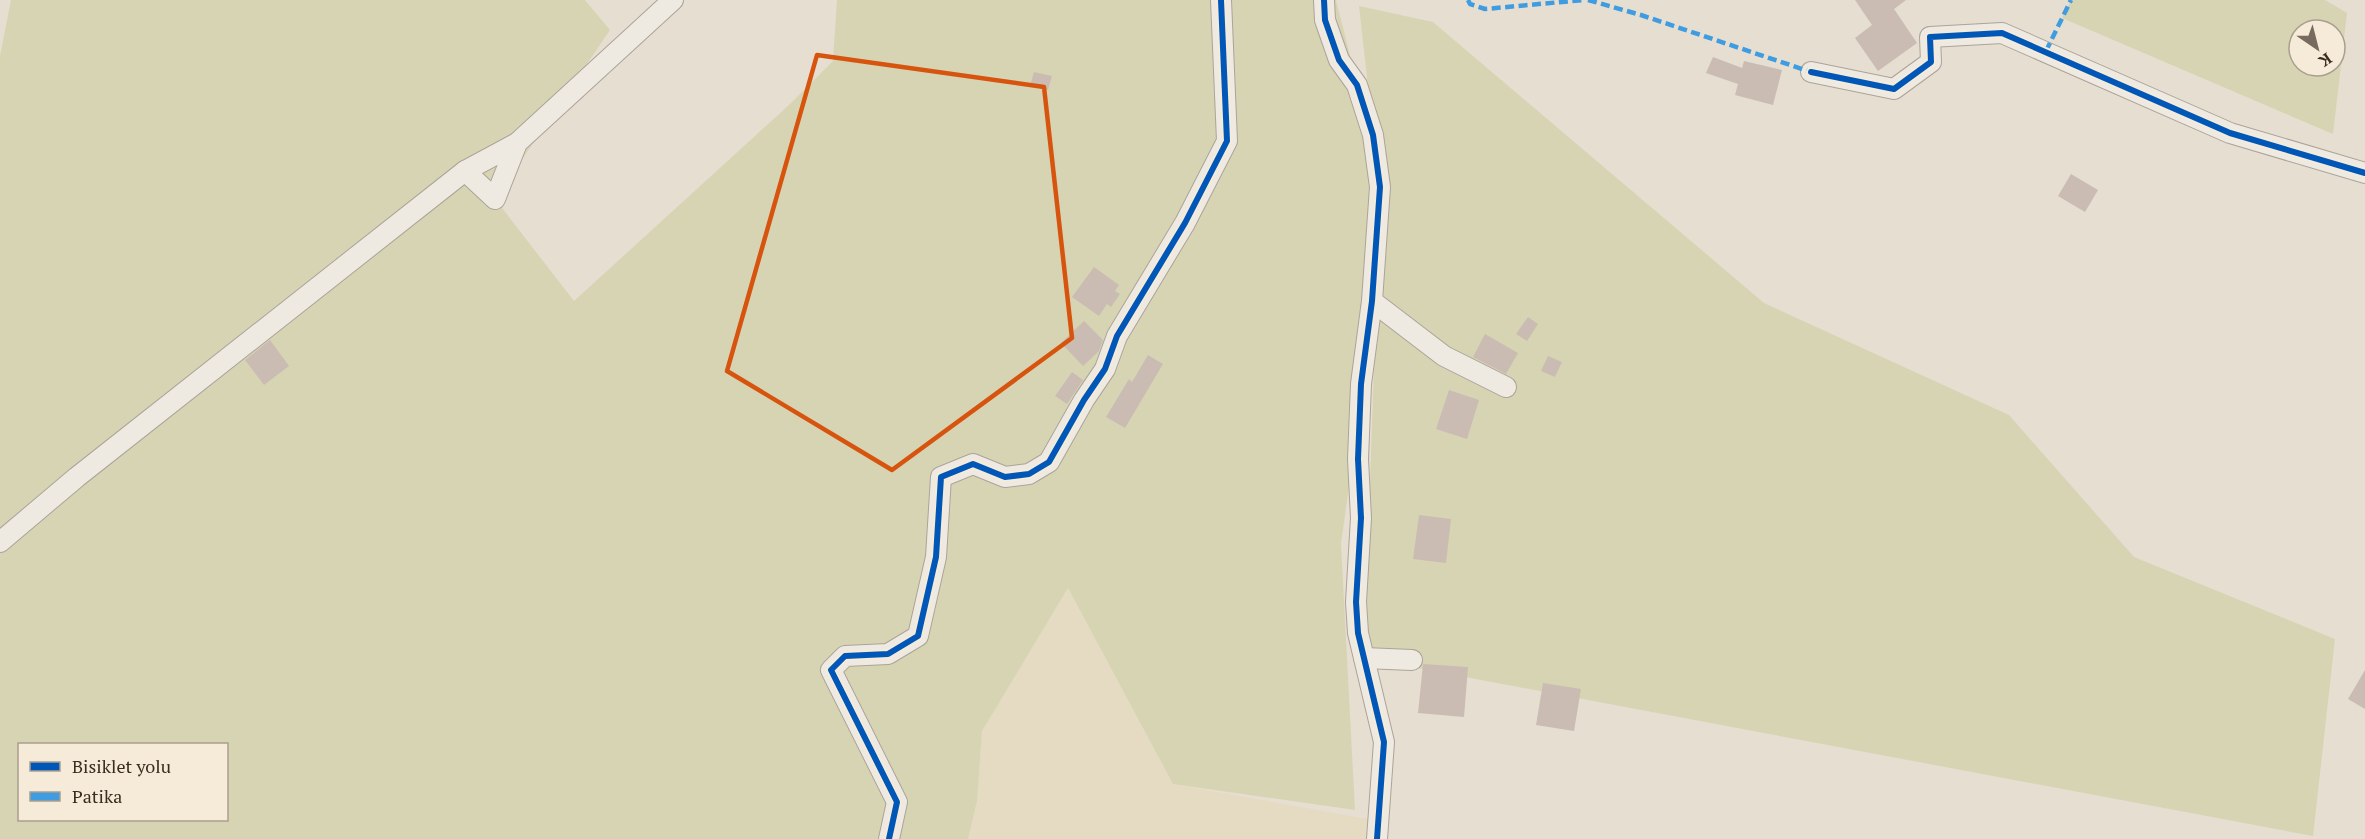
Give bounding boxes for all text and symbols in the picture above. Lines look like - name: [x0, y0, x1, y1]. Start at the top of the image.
- north arrow: [2287, 18, 2347, 78]
- text: K: [2314, 48, 2337, 73]
- legend: [18, 743, 228, 821]
- text: Bisiklet yolu: [72, 754, 171, 778]
- text: Patika: [72, 784, 122, 808]

